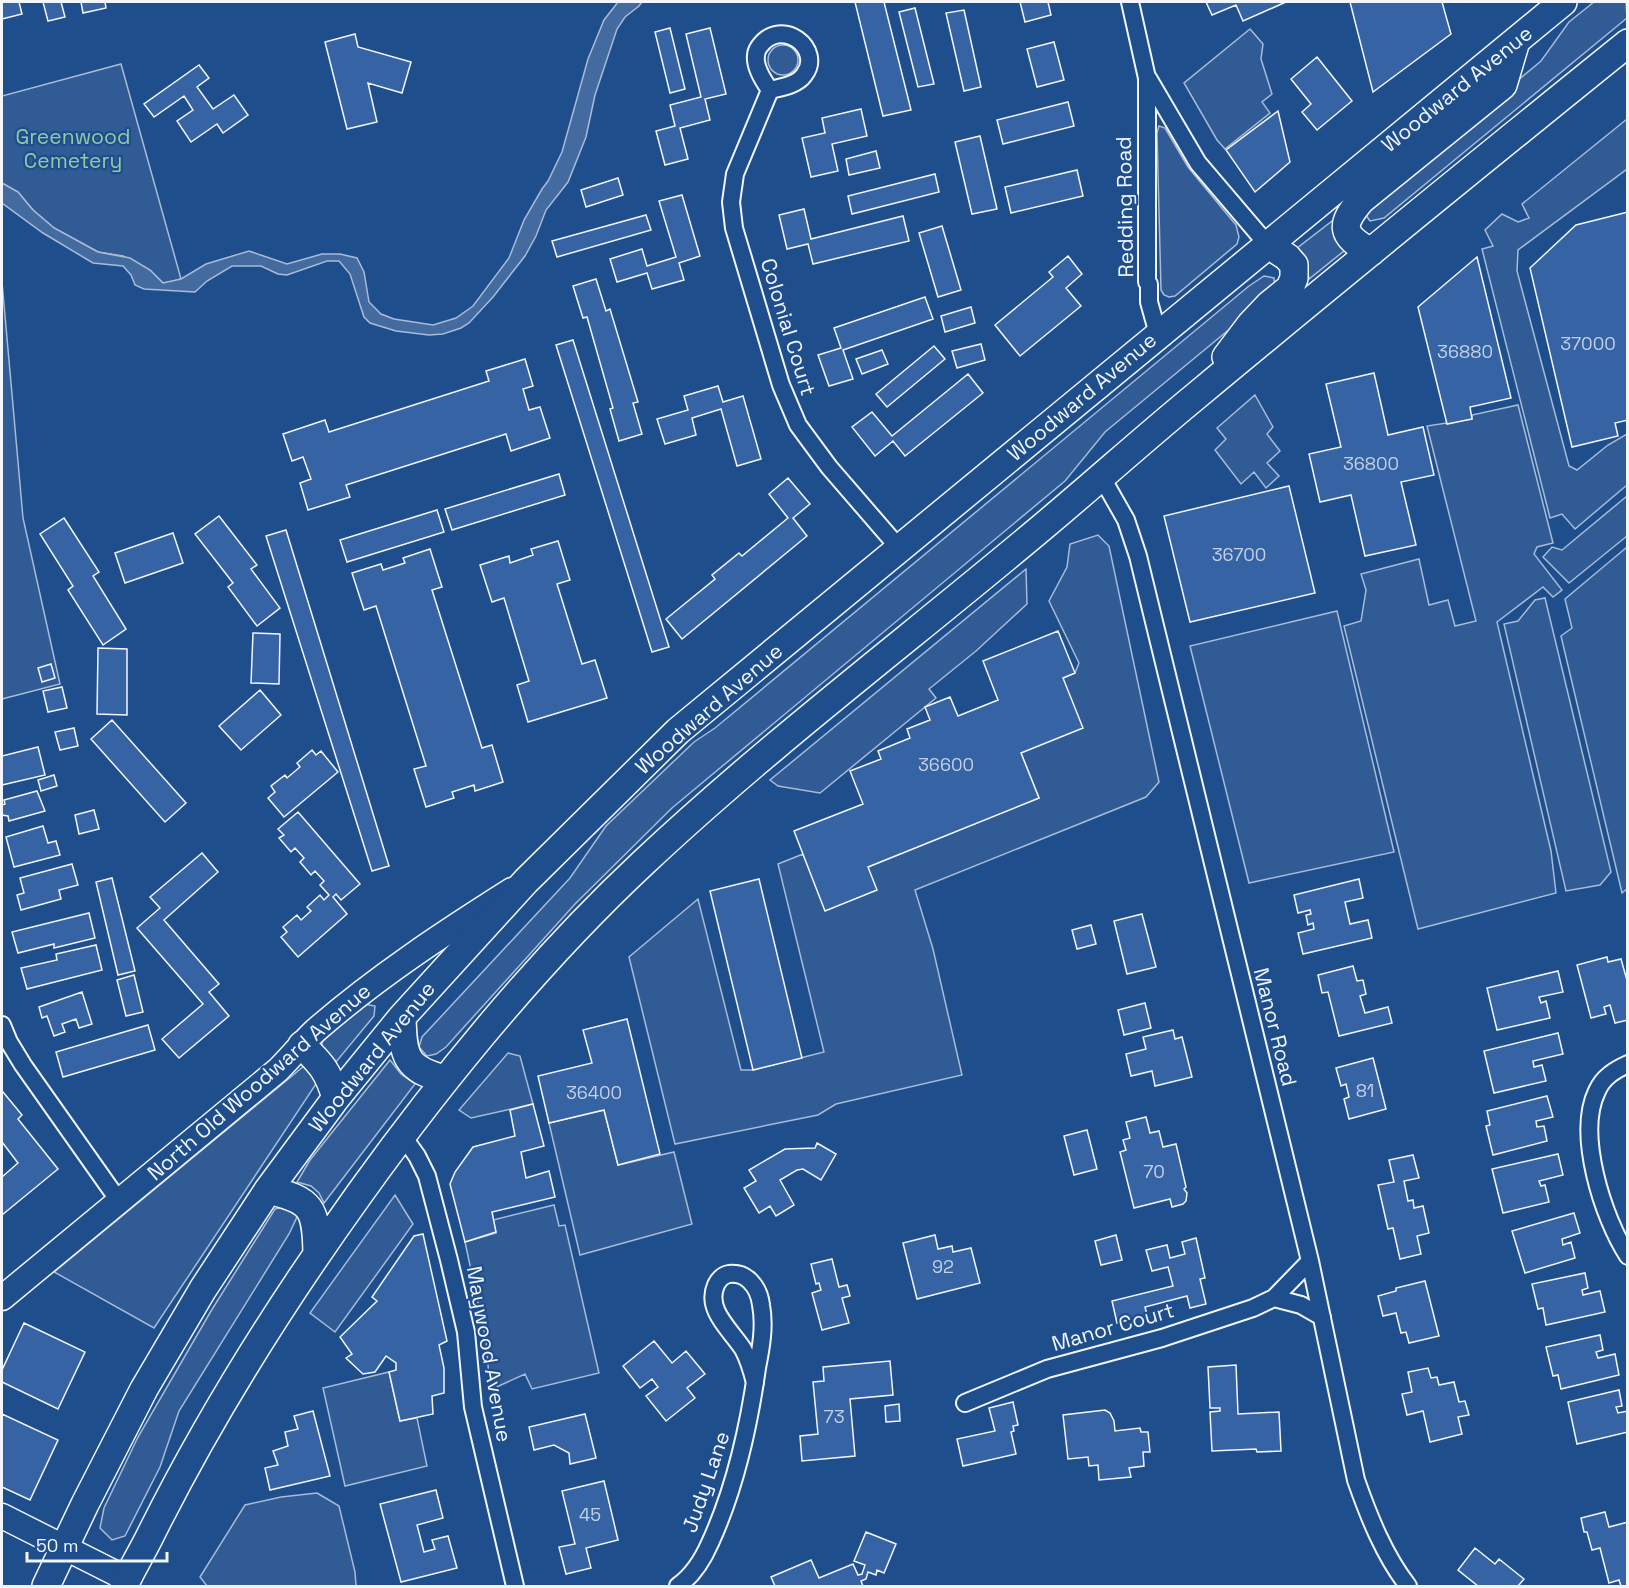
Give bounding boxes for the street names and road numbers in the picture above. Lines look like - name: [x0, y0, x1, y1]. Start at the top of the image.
- street label: Woodward Avenue: [1376, 19, 1538, 158]
- street label: Redding Road: [1110, 136, 1139, 278]
- street label: Colonial Court: [755, 255, 822, 399]
- street label: Woodward Avenue: [1002, 326, 1162, 467]
- street label: Woodward Avenue: [629, 637, 788, 780]
- street label: Manor Road: [1248, 965, 1303, 1089]
- street label: Woodward Avenue: [302, 976, 441, 1138]
- street label: North Old Woodward Avenue: [141, 977, 376, 1186]
- street label: Maywood Avenue: [461, 1264, 518, 1444]
- street label: Manor Court: [1048, 1296, 1177, 1357]
- street label: Judy Lane: [676, 1428, 735, 1536]

